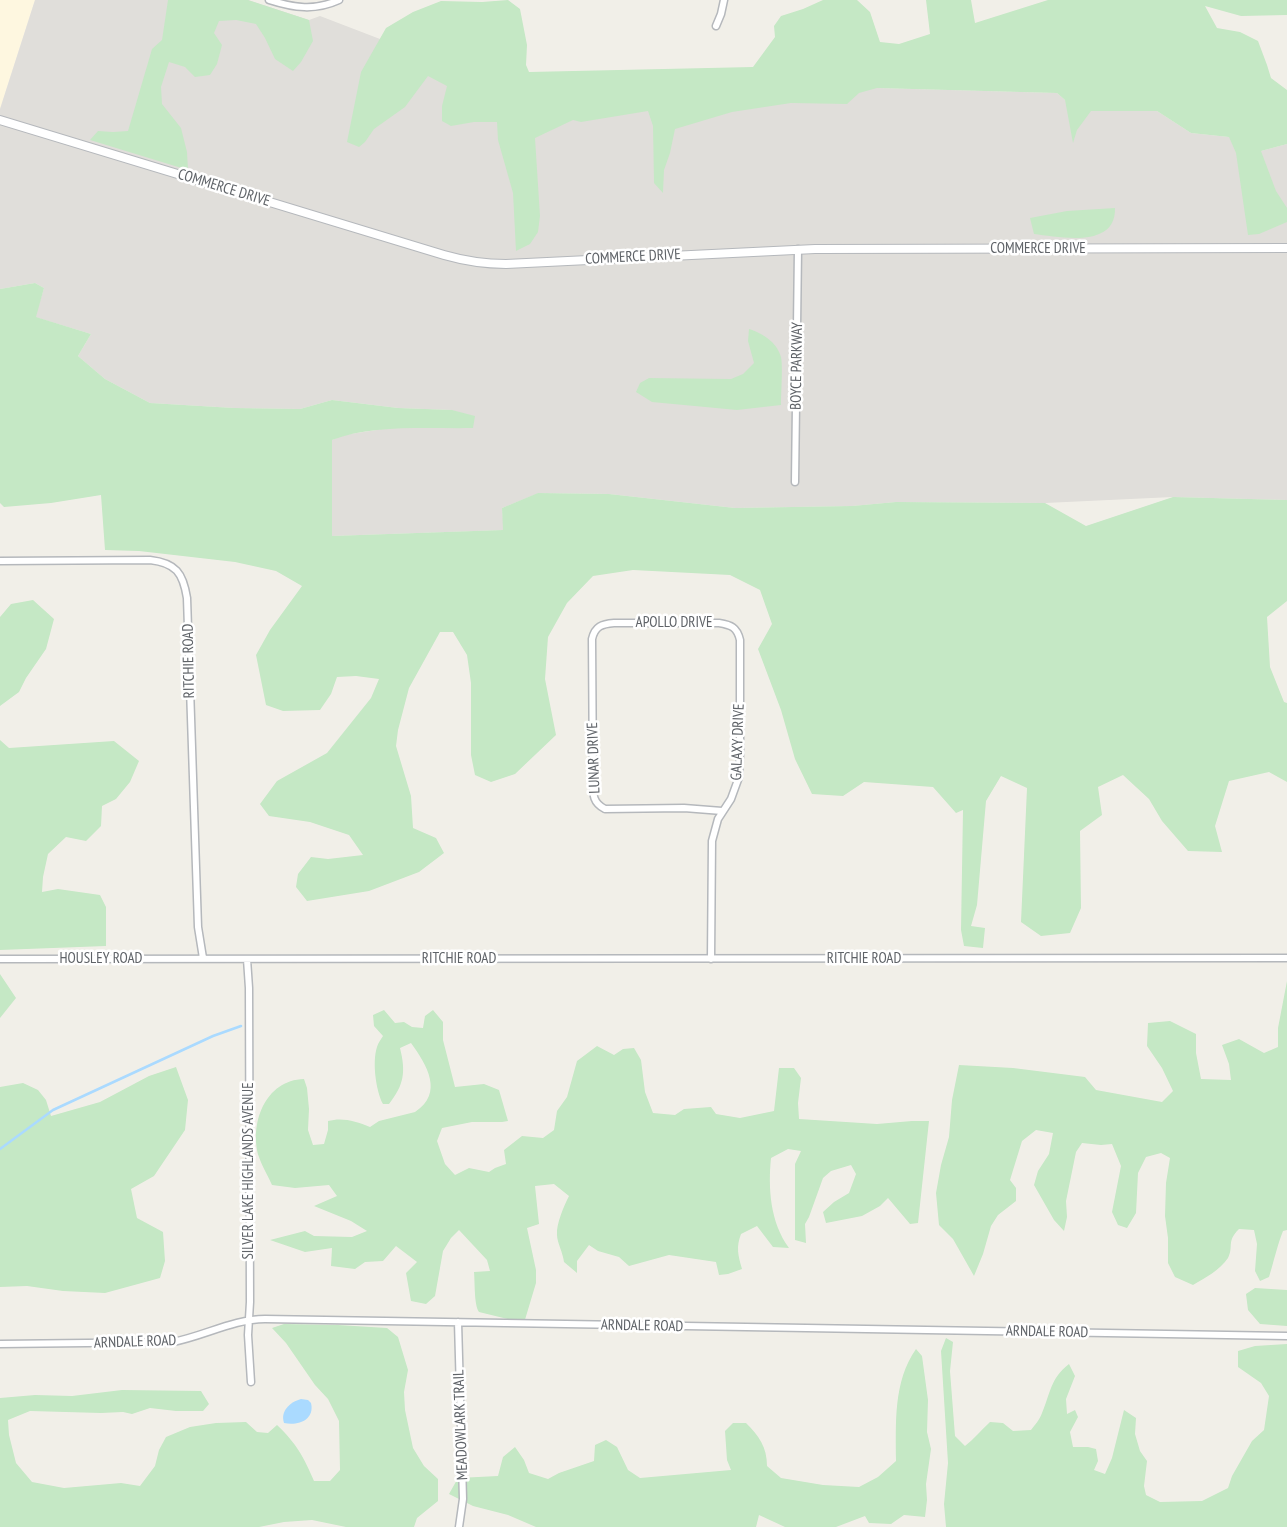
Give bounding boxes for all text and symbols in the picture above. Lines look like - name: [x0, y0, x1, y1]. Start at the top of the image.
- street label: COMMERCE DRIVE: [176, 165, 272, 211]
- street label: COMMERCE DRIVE: [990, 240, 1086, 258]
- street label: COMMERCE DRIVE: [585, 246, 681, 268]
- street label: BOYCE PARKWAY: [787, 322, 807, 410]
- street label: APOLLO DRIVE: [636, 614, 712, 632]
- street label: RITCHIE ROAD: [179, 624, 199, 698]
- street label: GALAXY DRIVE: [728, 703, 748, 781]
- street label: LUNAR DRIVE: [584, 722, 604, 794]
- street label: HOUSLEY ROAD: [60, 950, 142, 968]
- street label: RITCHIE ROAD: [422, 950, 496, 968]
- street label: RITCHIE ROAD: [827, 950, 901, 968]
- street label: SILVER LAKE HIGHLANDS AVENUE: [240, 1082, 258, 1260]
- street label: ARNDALE ROAD: [601, 1316, 683, 1336]
- street label: ARNDALE ROAD: [1006, 1322, 1088, 1342]
- street label: ARNDALE ROAD: [93, 1332, 177, 1352]
- street label: MEADOWLARK TRAIL: [450, 1369, 472, 1481]

